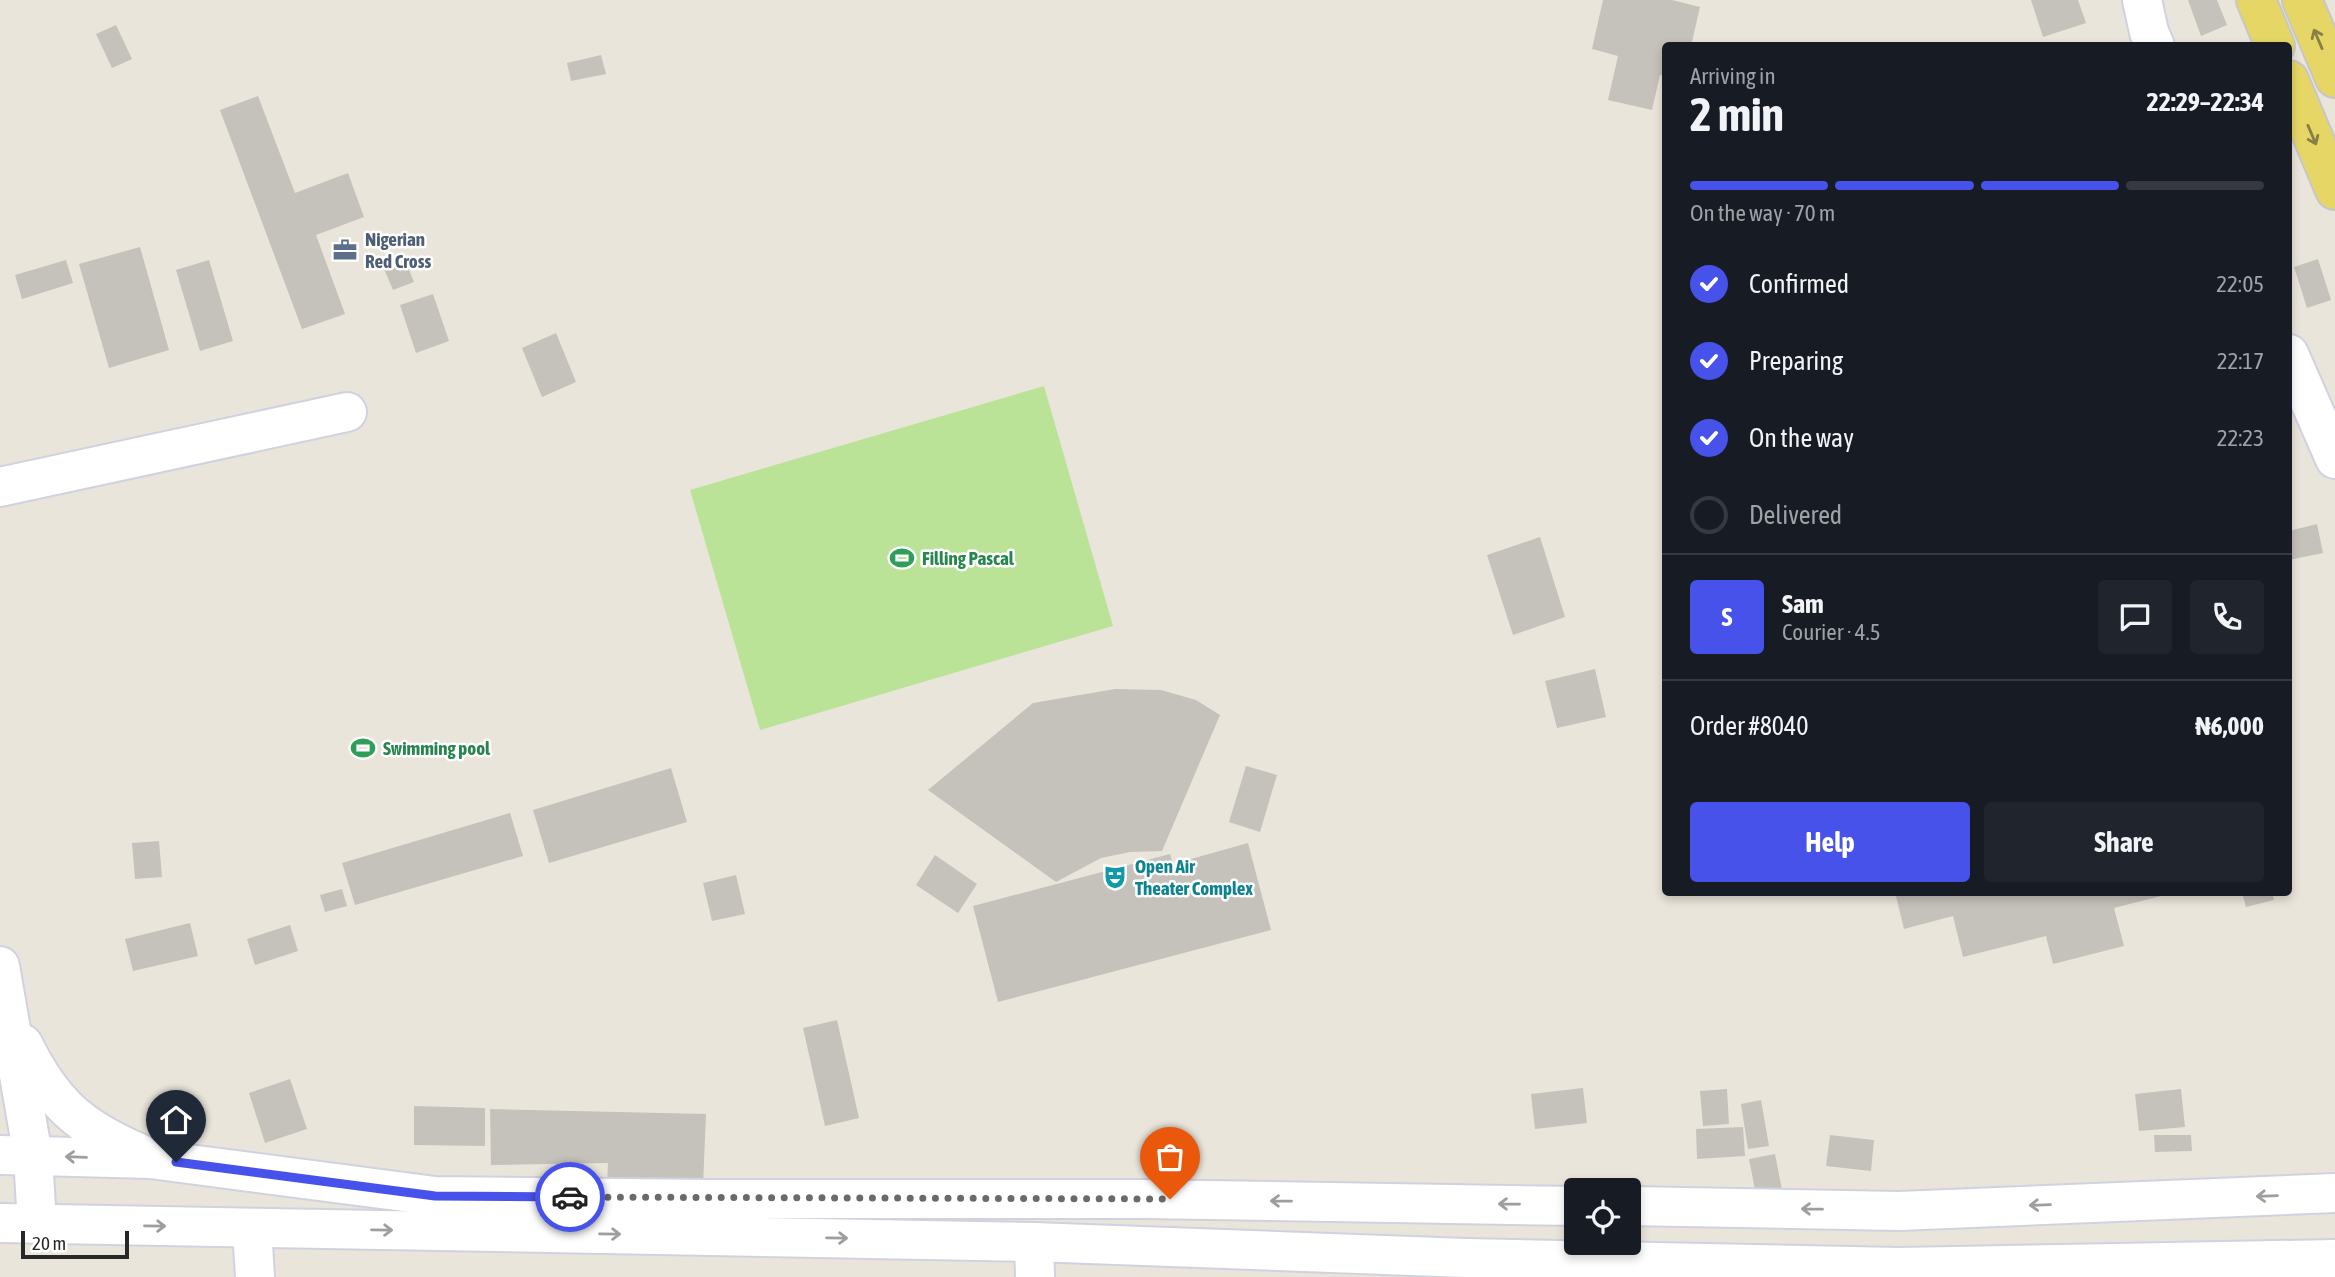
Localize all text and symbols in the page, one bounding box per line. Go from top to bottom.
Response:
one-way arrow [2311,29,2324,50]
text: Arriving in [1690,63,1776,89]
text: 22:29–22:34 [2147,87,2264,117]
text: 2 min [1690,88,1784,141]
one-way arrow [2306,123,2319,145]
text: On the way · 70 m [1690,200,1835,226]
place label: Nigerian Red Cross [365,228,431,272]
office icon: Nigerian Red Cross [331,236,359,264]
icon: check [1690,265,1728,303]
text: Confirmed [1749,269,1849,299]
text: 22:05 [2216,271,2264,297]
icon: check [1690,342,1728,380]
text: Preparing [1749,346,1843,376]
text: 22:17 [2217,348,2264,374]
icon: check [1690,419,1728,457]
text: On the way [1749,423,1854,453]
text: 22:23 [2217,425,2264,451]
text: Delivered [1749,500,1842,530]
sports icon: Filling Pascal [888,544,916,572]
place label: Filling Pascal [922,547,1015,569]
button: chat [2098,580,2172,654]
button: phone [2190,580,2264,654]
text: Sam [1782,589,1824,619]
text: S [1722,602,1732,632]
text: Courier · 4.5 [1782,619,1881,645]
text: Order #8040 [1690,711,1809,741]
text: ₦6,000 [2195,711,2264,741]
sports icon: Swimming pool [349,734,377,762]
place label: Swimming pool [383,737,491,759]
button: Help [1690,802,1970,882]
button: Share [1984,802,2264,882]
place label: Open Air Theater Complex [1135,855,1253,899]
theatre icon: Open Air Theater Complex [1101,863,1129,891]
pin [146,1090,206,1162]
icon: home [157,1101,195,1139]
pin [1140,1127,1200,1199]
icon: bag [1151,1138,1189,1176]
one-way arrow [65,1150,88,1163]
courier [535,1162,605,1232]
icon: car [551,1178,589,1216]
map controls [1564,1178,1641,1255]
button: locate [1564,1178,1641,1255]
one-way arrow [2256,1189,2279,1202]
one-way arrow [1270,1194,1293,1208]
one-way arrow [1497,1198,1520,1211]
one-way arrow [2028,1199,2051,1212]
one-way arrow [1801,1203,1824,1216]
one-way arrow [143,1219,166,1233]
one-way arrow [370,1223,393,1237]
one-way arrow [598,1227,621,1241]
scale bar [21,1228,130,1260]
one-way arrow [825,1231,848,1245]
text: 20 m [32,1232,66,1254]

